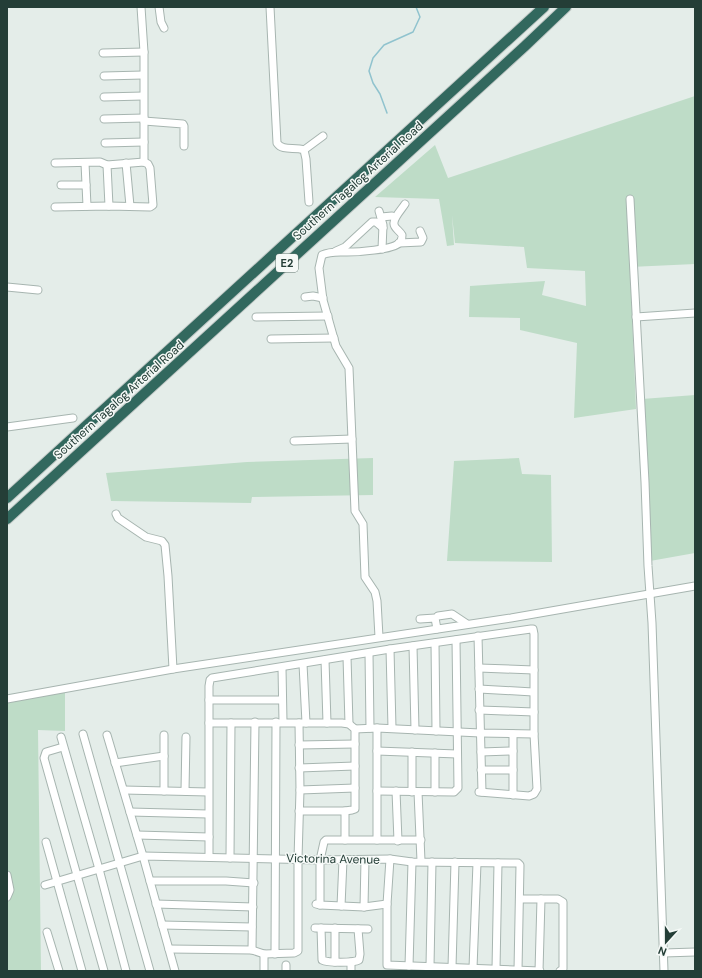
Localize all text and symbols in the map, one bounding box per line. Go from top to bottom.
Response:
street label: Southern Tagalog Arterial Road [289,118,427,244]
road number: E2 [276,254,298,272]
street label: Southern Tagalog Arterial Road [50,337,188,463]
street label: Victorina Avenue [286,850,380,868]
north arrow [646,922,686,962]
text: N [656,943,669,959]

